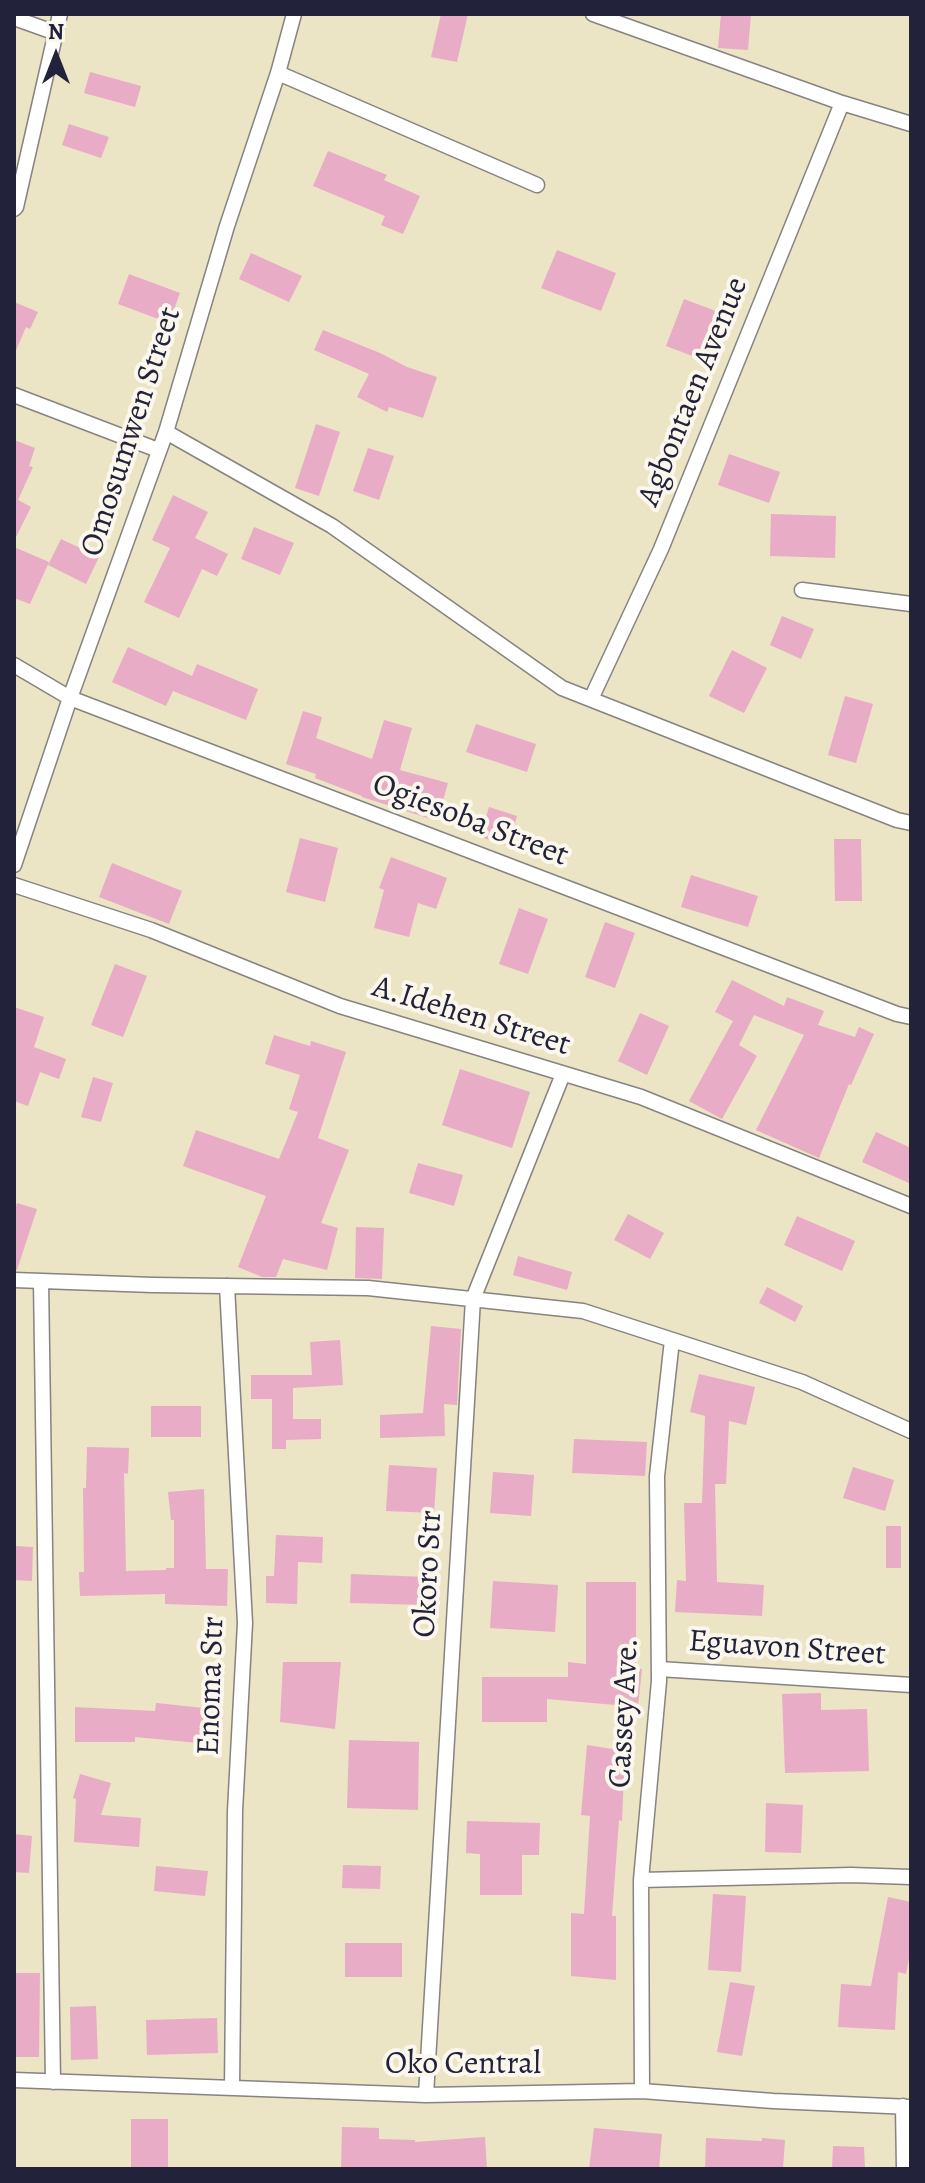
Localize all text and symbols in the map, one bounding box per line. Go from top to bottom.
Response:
north arrow [16,16,96,96]
text: N [48,17,64,47]
street label: Agbontaen Avenue [631,272,757,512]
street label: Omosumwen Street [74,303,190,561]
street label: Ogiesoba Street [367,766,573,876]
street label: A.Idehen Street [367,969,575,1065]
street label: Okoro Str [406,1509,452,1639]
street label: Enoma Str [190,1616,234,1756]
street label: Eguavon Street [687,1623,887,1675]
street label: Cassey Ave. [602,1637,648,1789]
street label: Oko Central [385,2046,541,2084]

